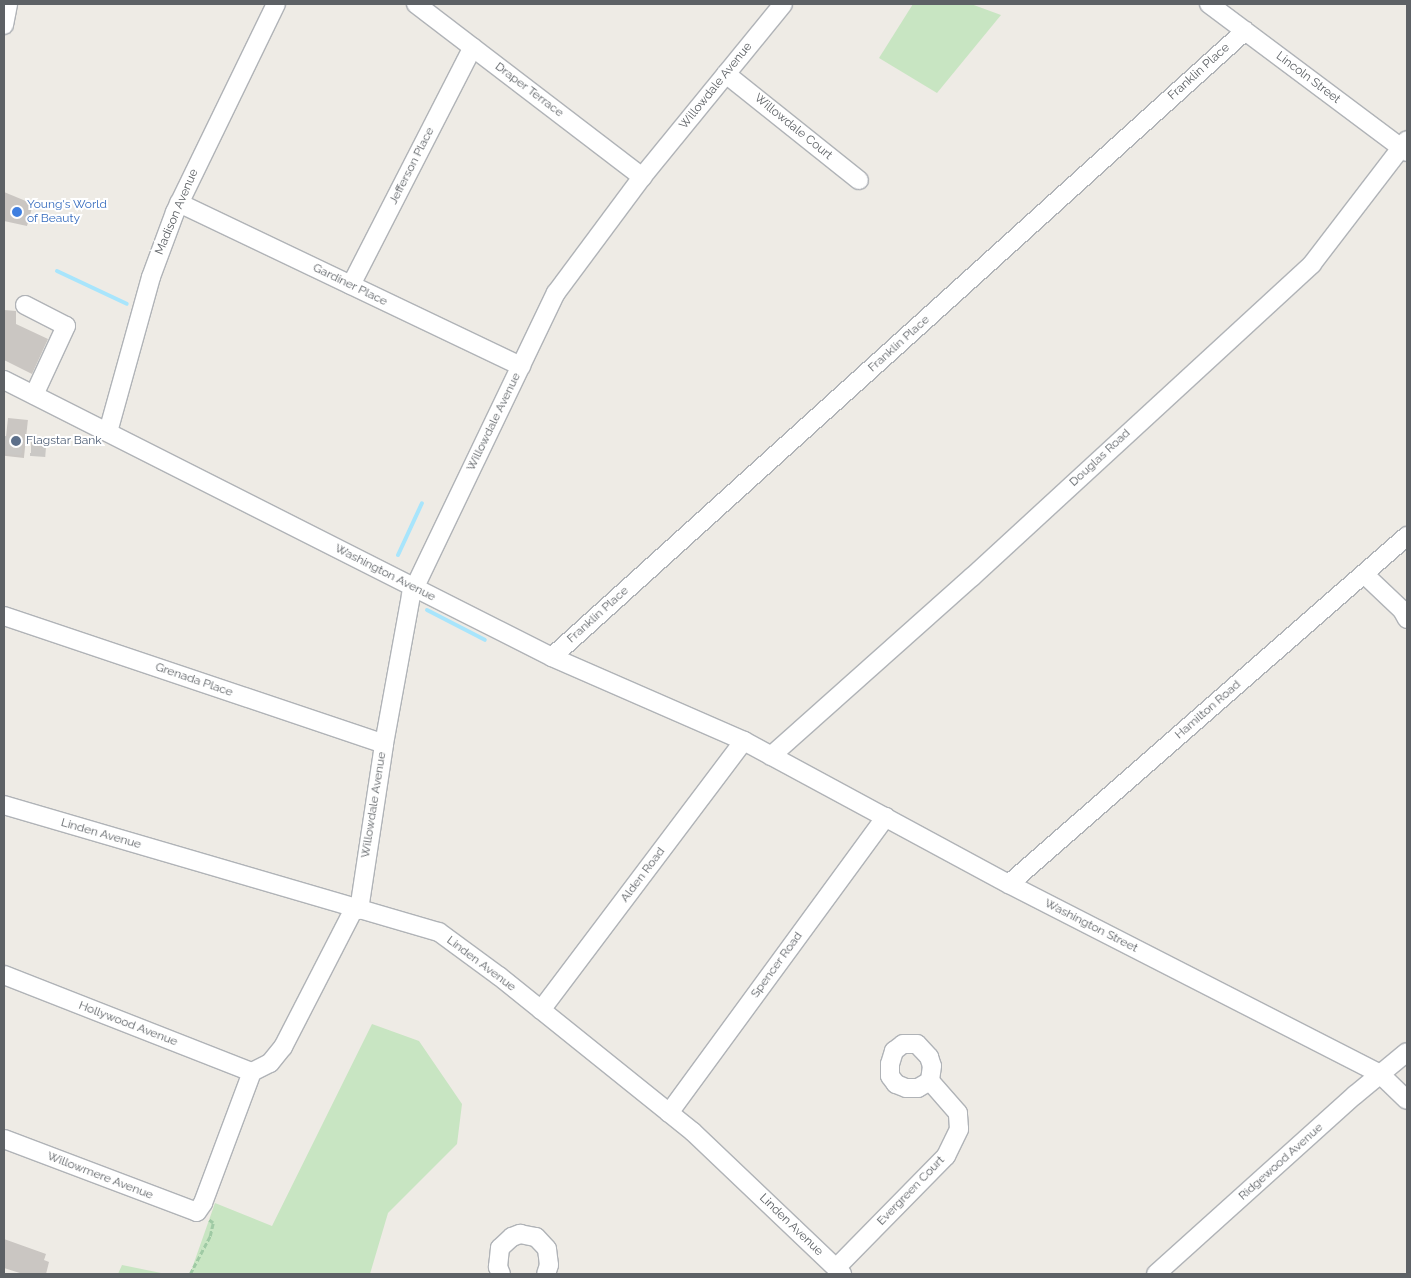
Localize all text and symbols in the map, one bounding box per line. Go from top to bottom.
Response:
street label: Willowdale Avenue [677,40,755,132]
street label: Franklin Place [1165,41,1233,103]
street label: Lincoln Street [1273,49,1343,107]
street label: Draper Terrace [492,59,566,121]
street label: Willowdale Court [751,91,835,163]
street label: Jefferson Place [386,125,438,207]
street label: Madison Avenue [152,167,202,257]
place label: Young's World of Beauty [27,198,107,226]
marker: Young's World of Beauty [11,206,23,218]
street label: Gardiner Place [310,261,390,309]
street label: Franklin Place [865,313,933,375]
street label: Willowdale Avenue [464,370,524,474]
street label: Douglas Road [1067,426,1133,490]
place label: Flagstar Bank [26,434,102,448]
marker: Flagstar Bank [10,435,22,447]
street label: Washington Avenue [332,541,438,605]
street label: Franklin Place [564,584,632,646]
street label: Grenada Place [153,660,235,700]
street label: Hamilton Road [1172,678,1244,742]
street label: Willowdale Avenue [358,751,390,859]
street label: Linden Avenue [59,816,143,852]
street label: Alden Road [618,845,668,905]
street label: Washington Street [1042,896,1140,956]
street label: Spencer Road [748,929,806,1001]
street label: Linden Avenue [443,933,519,995]
street label: Hollywood Avenue [76,998,180,1050]
street label: Ridgewood Avenue [1236,1120,1326,1204]
street label: Willowmere Avenue [45,1149,155,1203]
street label: Evergreen Court [874,1153,948,1229]
street label: Linden Avenue [756,1191,826,1259]

